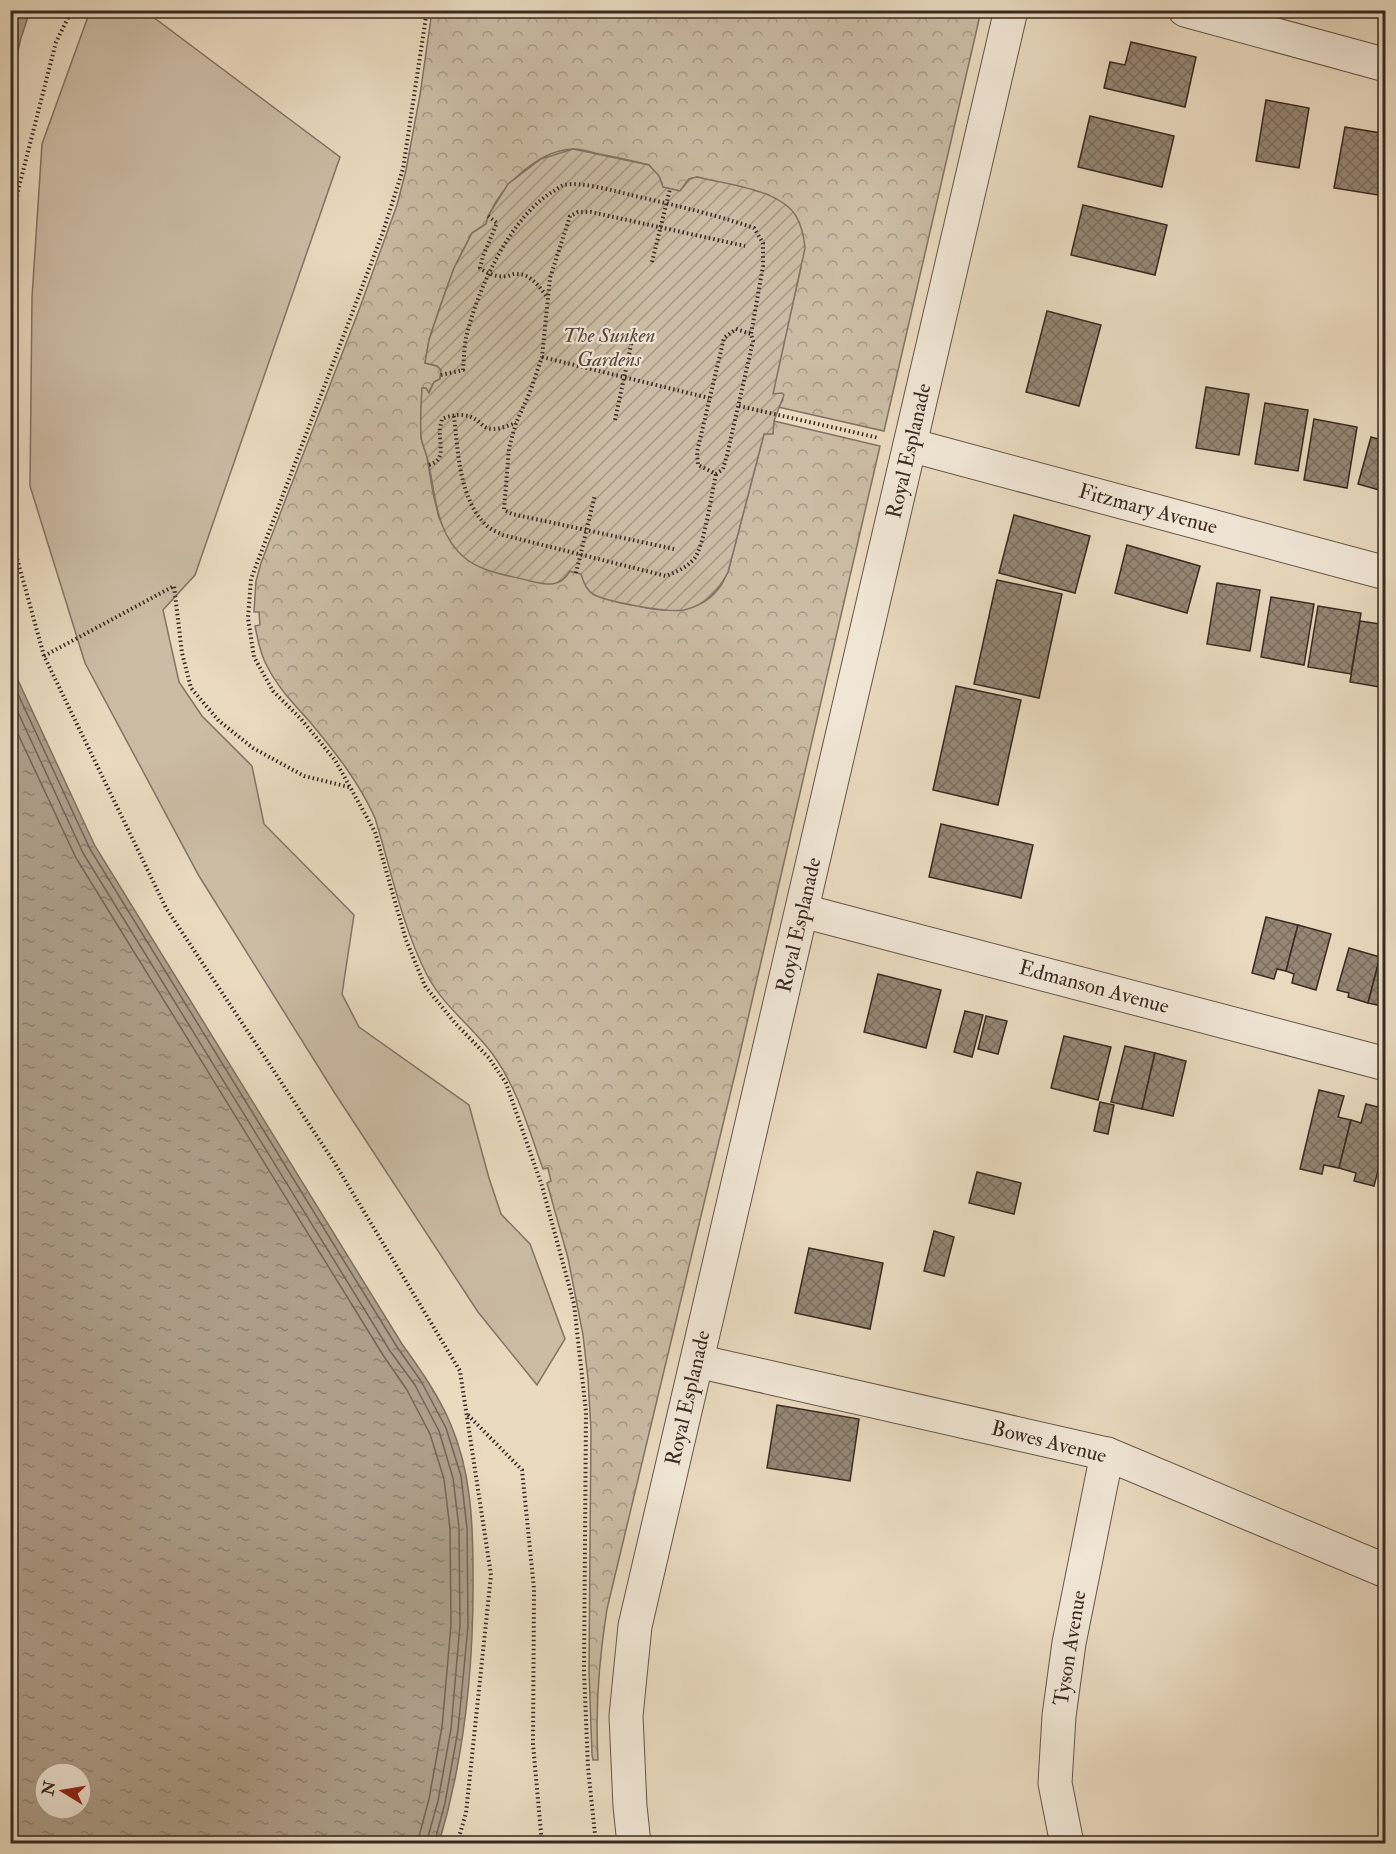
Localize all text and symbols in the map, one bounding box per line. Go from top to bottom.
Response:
park label: The Sunken Gardens [563,322,655,373]
street label: Royal Esplanade [880,381,938,521]
street label: Fitzmary Avenue [1076,478,1221,541]
street label: Royal Esplanade [770,855,828,995]
street label: Edmanson Avenue [1016,954,1172,1020]
street label: Royal Esplanade [659,1328,717,1468]
street label: Bowes Avenue [989,1415,1110,1469]
street label: Tyson Avenue [1048,1588,1092,1707]
north arrow [33,1761,93,1821]
text: N [38,1779,61,1798]

